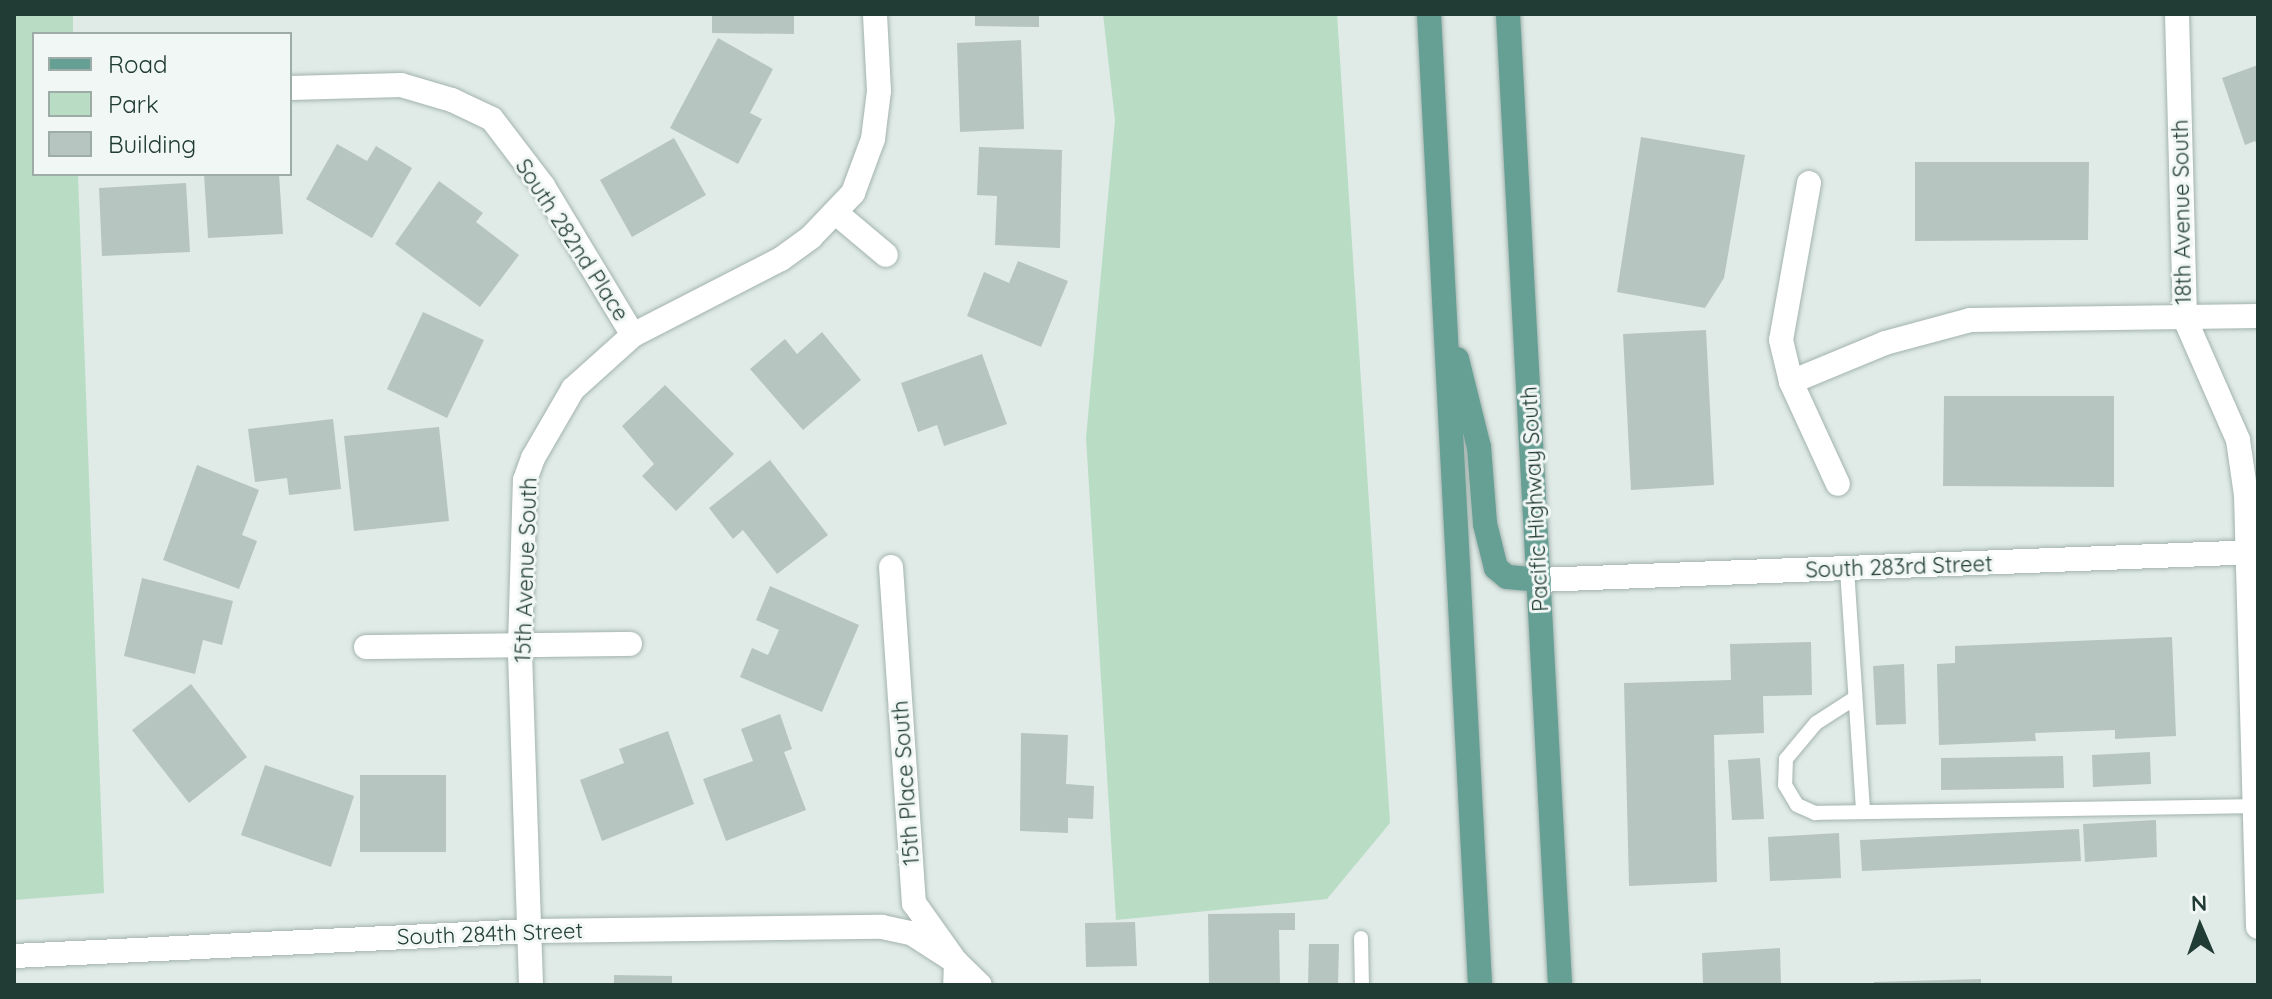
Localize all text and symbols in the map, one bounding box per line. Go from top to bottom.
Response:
legend [32,32,292,176]
text: Road [108,49,168,79]
text: Park [108,89,159,119]
street label: 18th Avenue South [2167,119,2197,305]
text: Building [108,129,196,159]
street label: South 282nd Place [510,154,634,326]
street label: Pacific Highway South [1516,386,1554,612]
street label: 15th Avenue South [510,477,542,663]
street label: South 283rd Street [1805,551,1993,583]
street label: 15th Place South [887,700,925,866]
north arrow [2160,887,2240,967]
text: N [2191,889,2208,917]
street label: South 284th Street [397,918,583,950]

